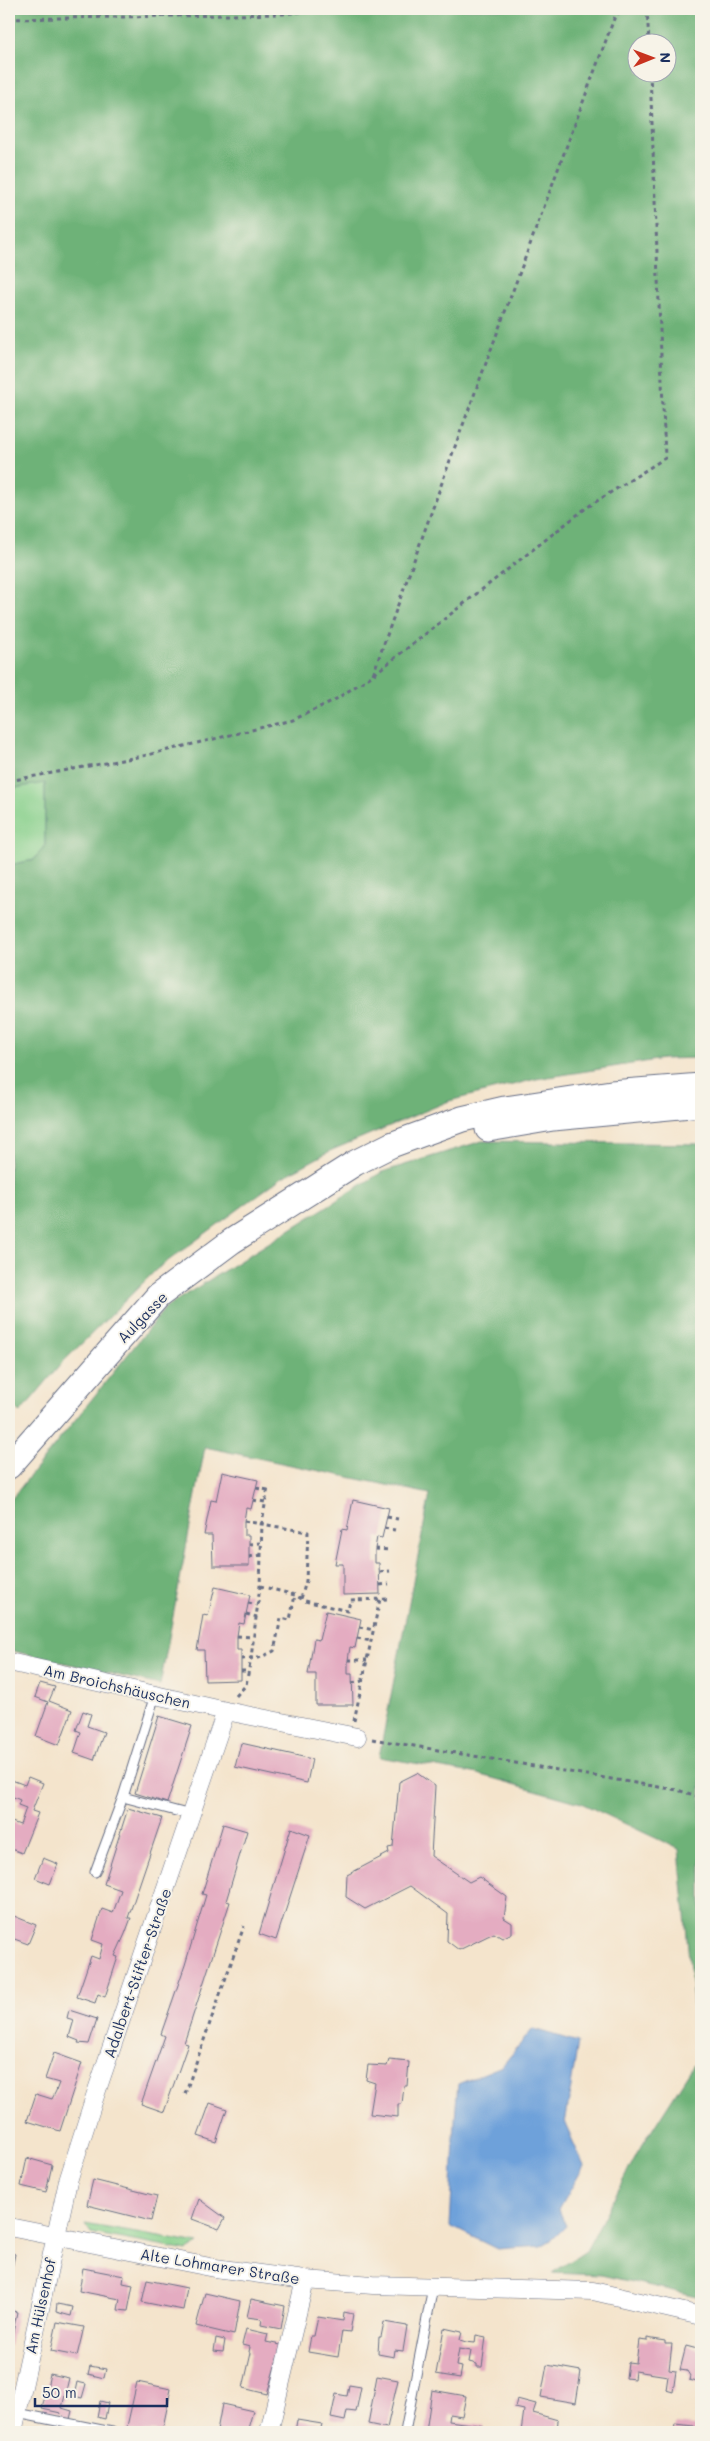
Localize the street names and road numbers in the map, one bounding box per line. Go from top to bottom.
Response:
street label: Aulgasse [112,1287,172,1347]
street label: Am Broichshäuschen [42,1659,192,1713]
street label: Adalbert-Stifter-Straße [99,1885,175,2061]
street label: Alte Lohmarer Straße [139,2244,301,2288]
street label: Am Hülsenhof [20,2255,60,2356]

